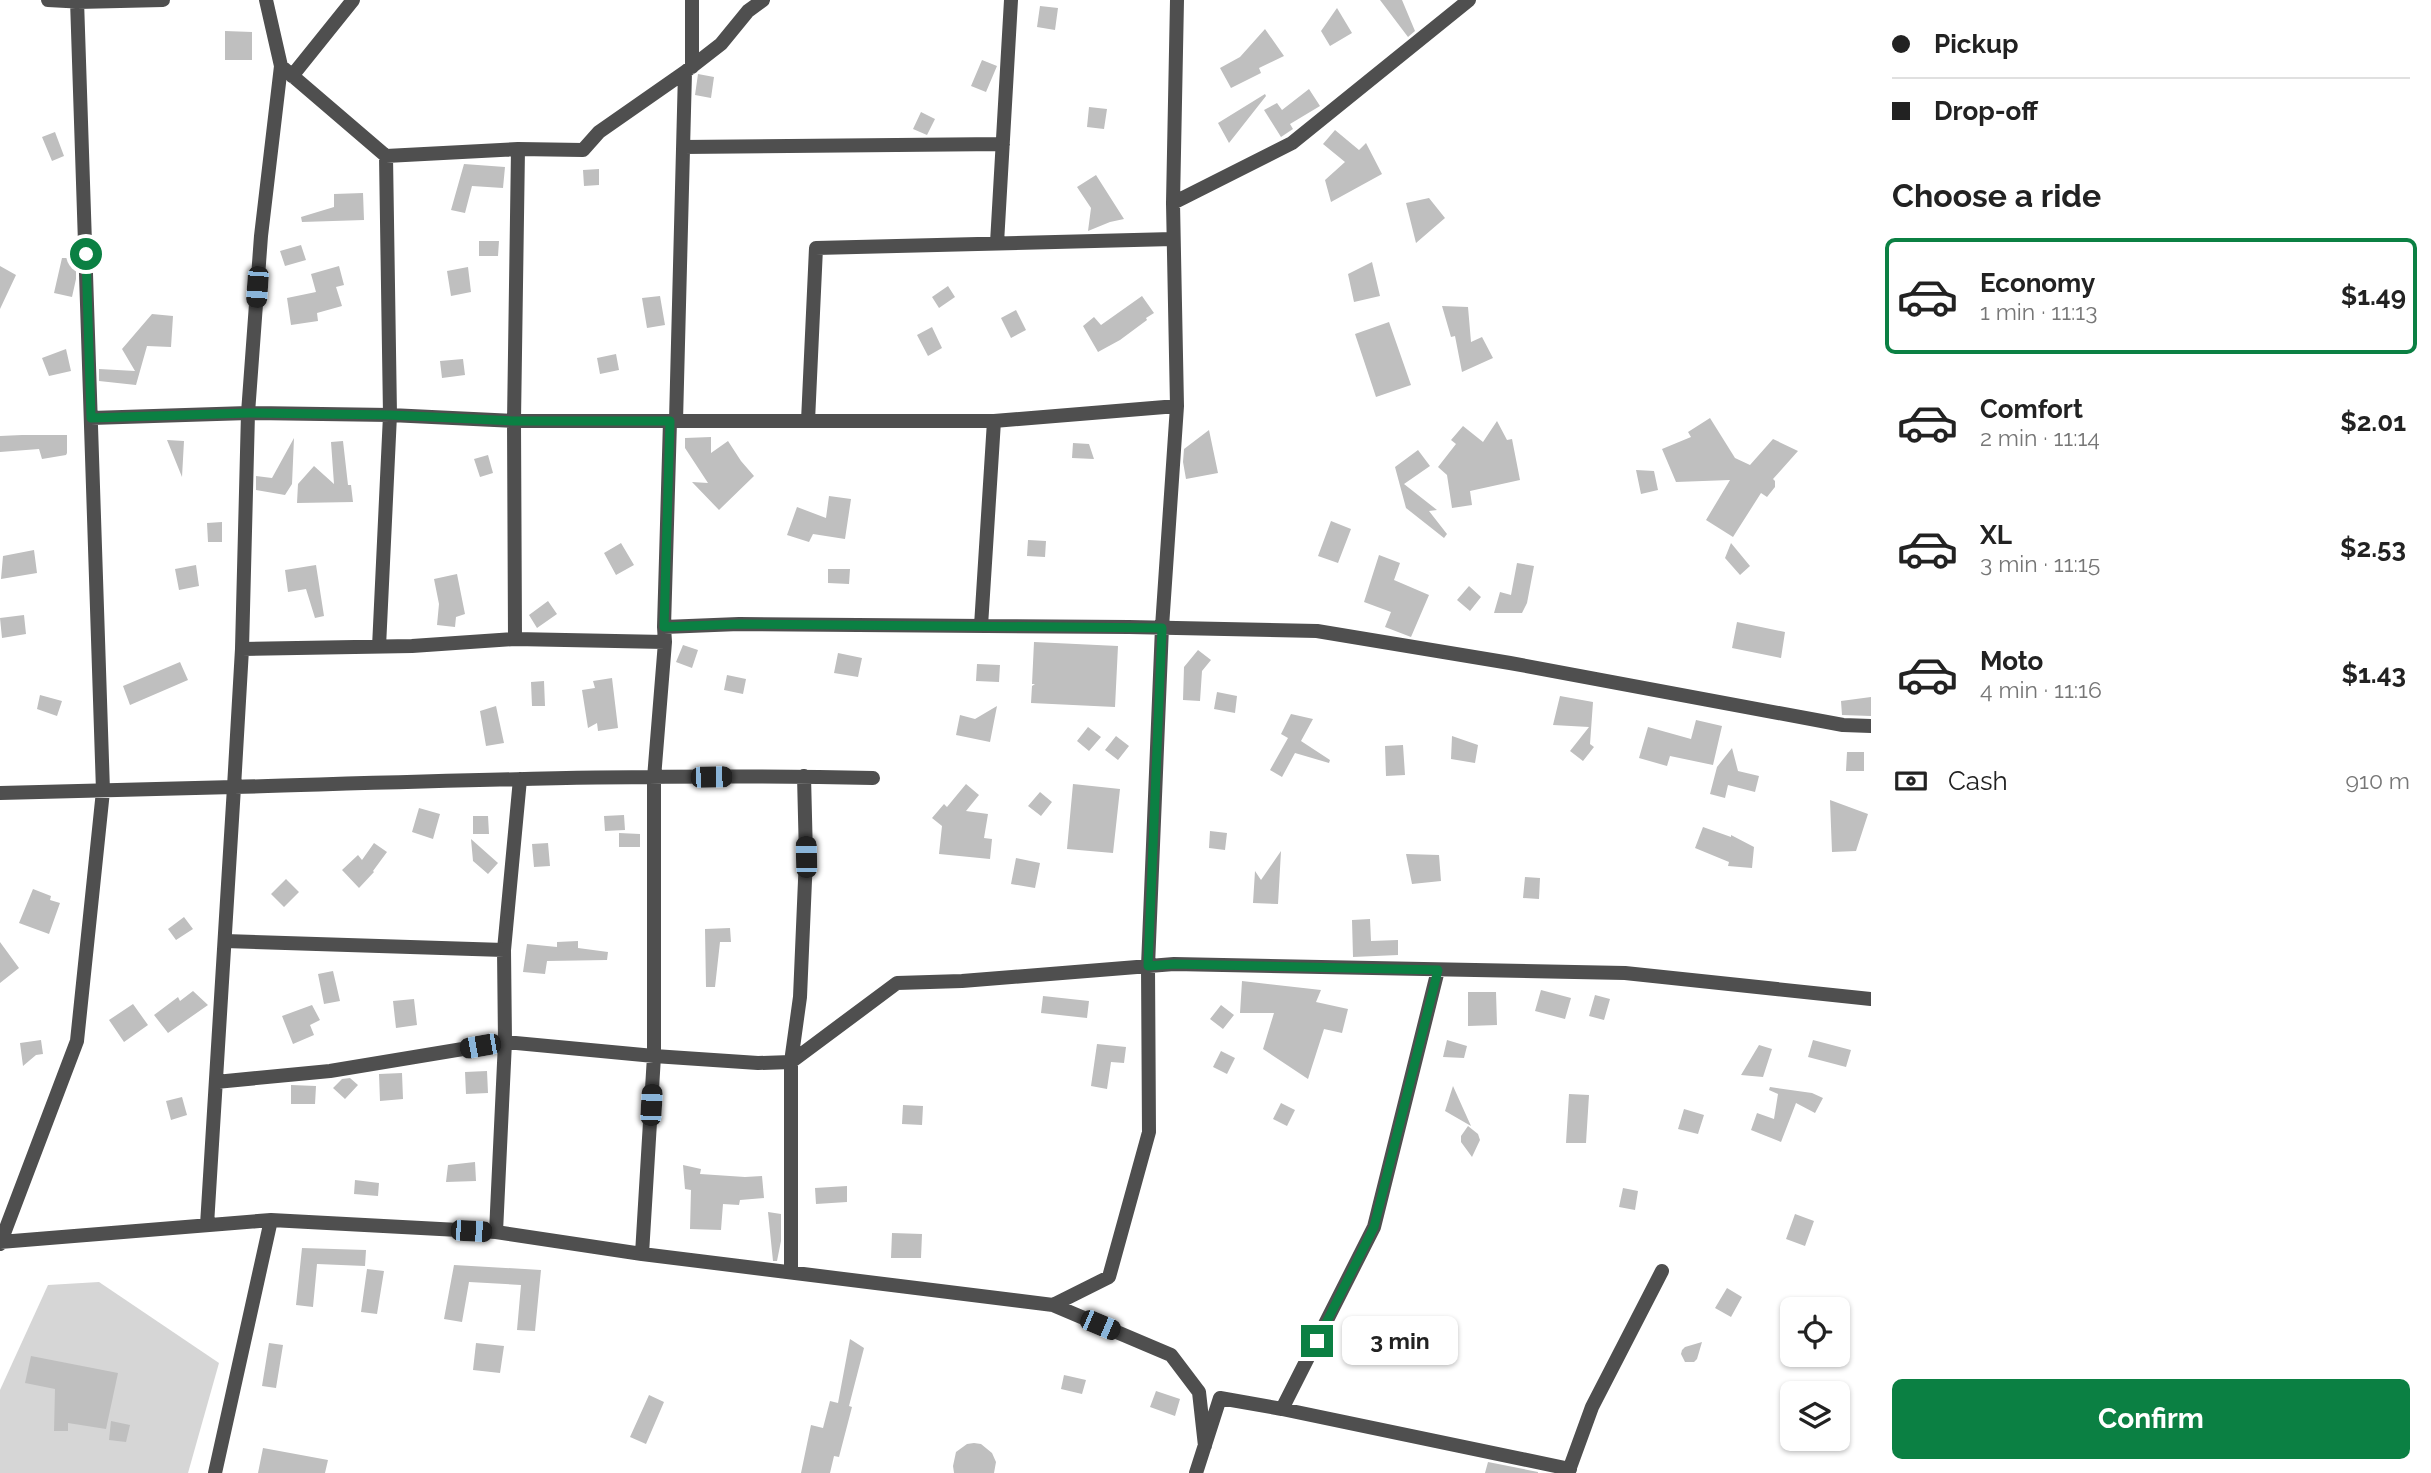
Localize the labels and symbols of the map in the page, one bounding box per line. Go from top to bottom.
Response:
route start [70,238,102,270]
car [246,265,269,309]
car [690,766,733,788]
car [796,836,817,878]
car [458,1032,503,1060]
car [640,1083,663,1127]
car [450,1219,493,1243]
car [1077,1307,1124,1343]
callout: 3 min [1342,1316,1457,1366]
route end [1301,1325,1333,1357]

